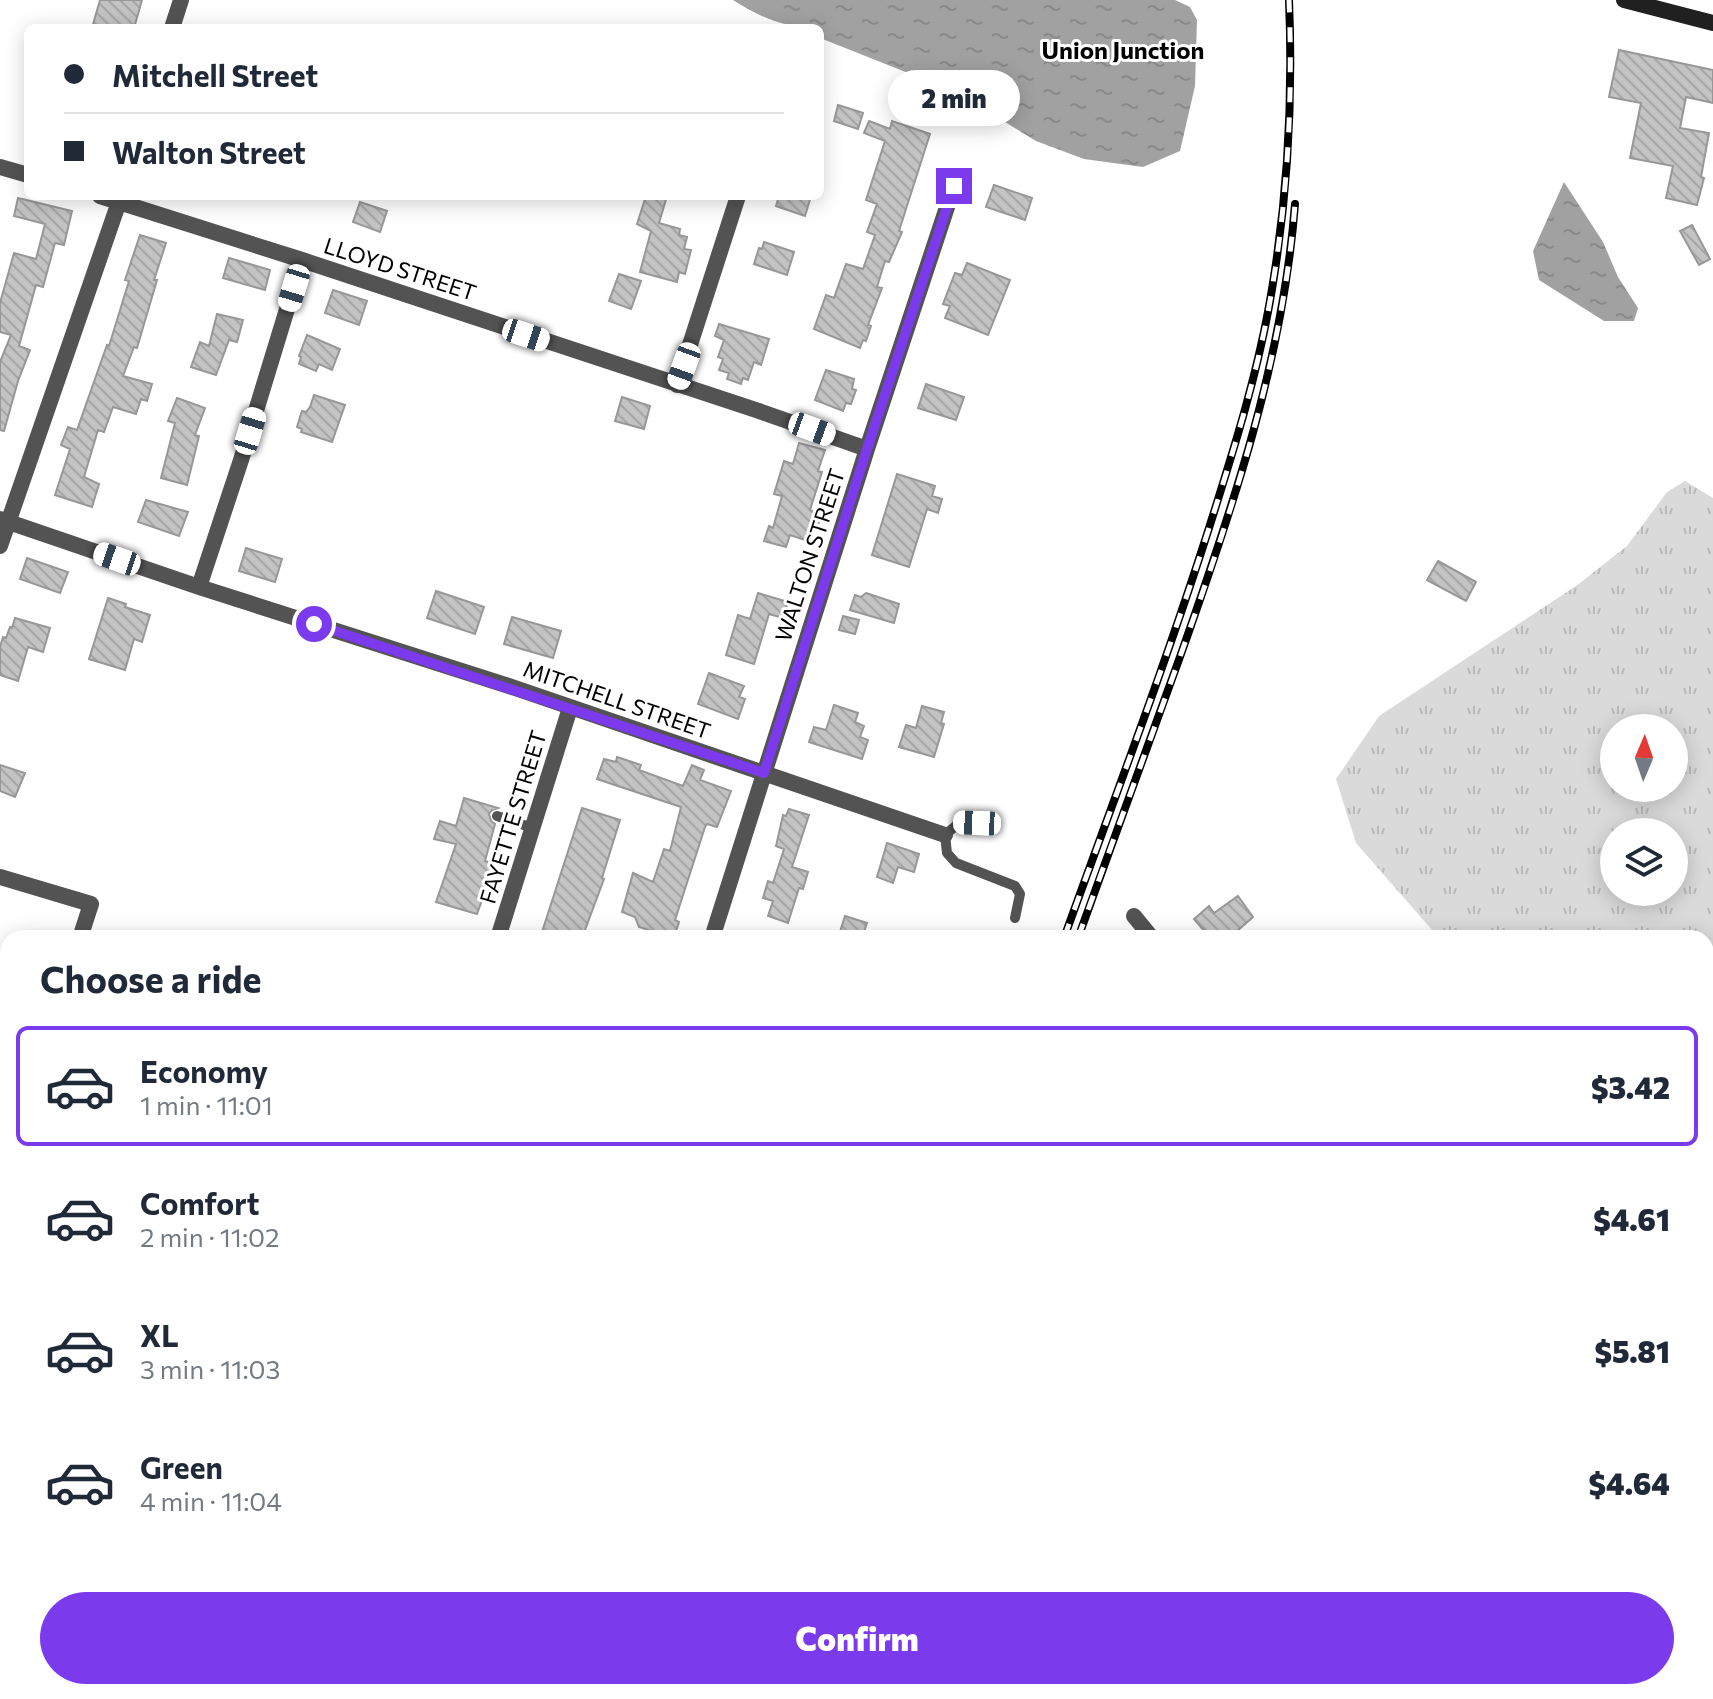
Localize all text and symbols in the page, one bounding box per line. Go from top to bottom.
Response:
district label: Union Junction [1042,35,1204,64]
text: Mitchell Street [112,56,318,93]
callout: 2 min [888,70,1020,126]
text: 2 min [921,82,987,113]
text: Walton Street [112,133,306,170]
route end [936,168,972,204]
street label: LLOYD STREET [321,231,480,306]
car [276,262,312,314]
car [499,316,553,354]
car [665,339,703,393]
car [232,405,268,457]
car [785,410,839,448]
street label: WALTON STREET [769,465,850,645]
car [90,540,144,578]
route start [296,606,332,642]
street label: MITCHELL STREET [520,655,714,744]
north arrow [1600,714,1688,802]
map controls [1600,714,1688,906]
street label: FAYETTE STREET [473,727,552,907]
car [953,810,1001,836]
button: layers [1600,818,1688,906]
text: Choose a ride [40,956,261,1000]
icon: car [44,1050,116,1122]
text: Economy [140,1052,268,1089]
text: $3.42 [1591,1068,1670,1105]
text: 1 min · 11:01 [140,1089,273,1120]
icon: car [44,1182,116,1254]
text: Comfort [140,1184,259,1221]
text: $4.61 [1593,1200,1670,1237]
text: 2 min · 11:02 [140,1221,279,1252]
icon: car [44,1314,116,1386]
text: XL [140,1316,179,1353]
text: $5.81 [1594,1332,1670,1369]
text: 3 min · 11:03 [140,1353,280,1384]
icon: car [44,1446,116,1518]
text: Green [140,1448,223,1485]
text: $4.64 [1589,1464,1670,1501]
text: 4 min · 11:04 [140,1485,282,1516]
button: Confirm [40,1592,1674,1684]

